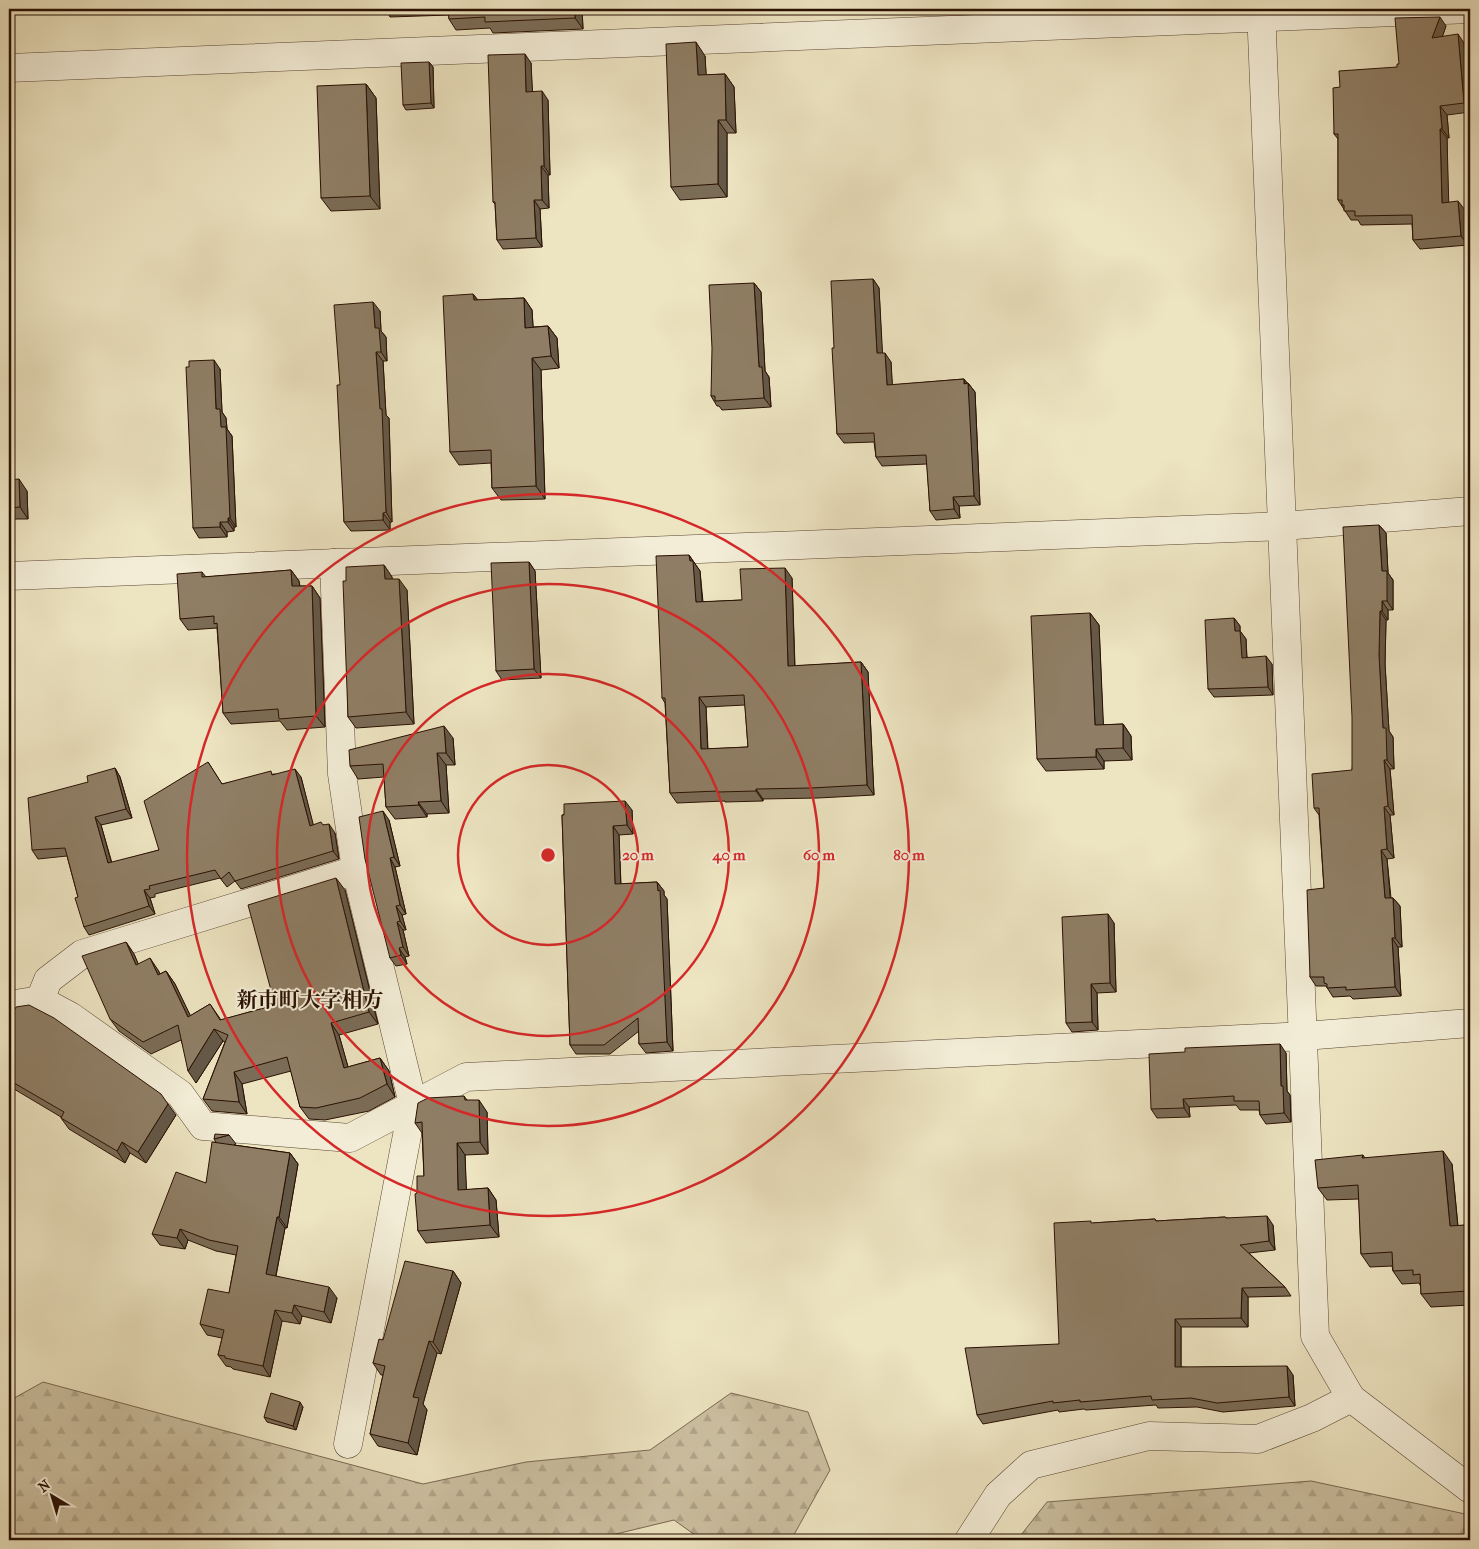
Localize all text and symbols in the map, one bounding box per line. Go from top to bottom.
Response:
centre of rings [539,846,557,864]
text: 20 m [622,846,654,864]
text: 40 m [712,846,746,864]
text: 60 m [803,846,836,864]
text: 80 m [893,846,925,864]
district label: 新市町大字相方 [237,988,384,1012]
north arrow [28,1472,78,1522]
text: N [35,1476,54,1496]

